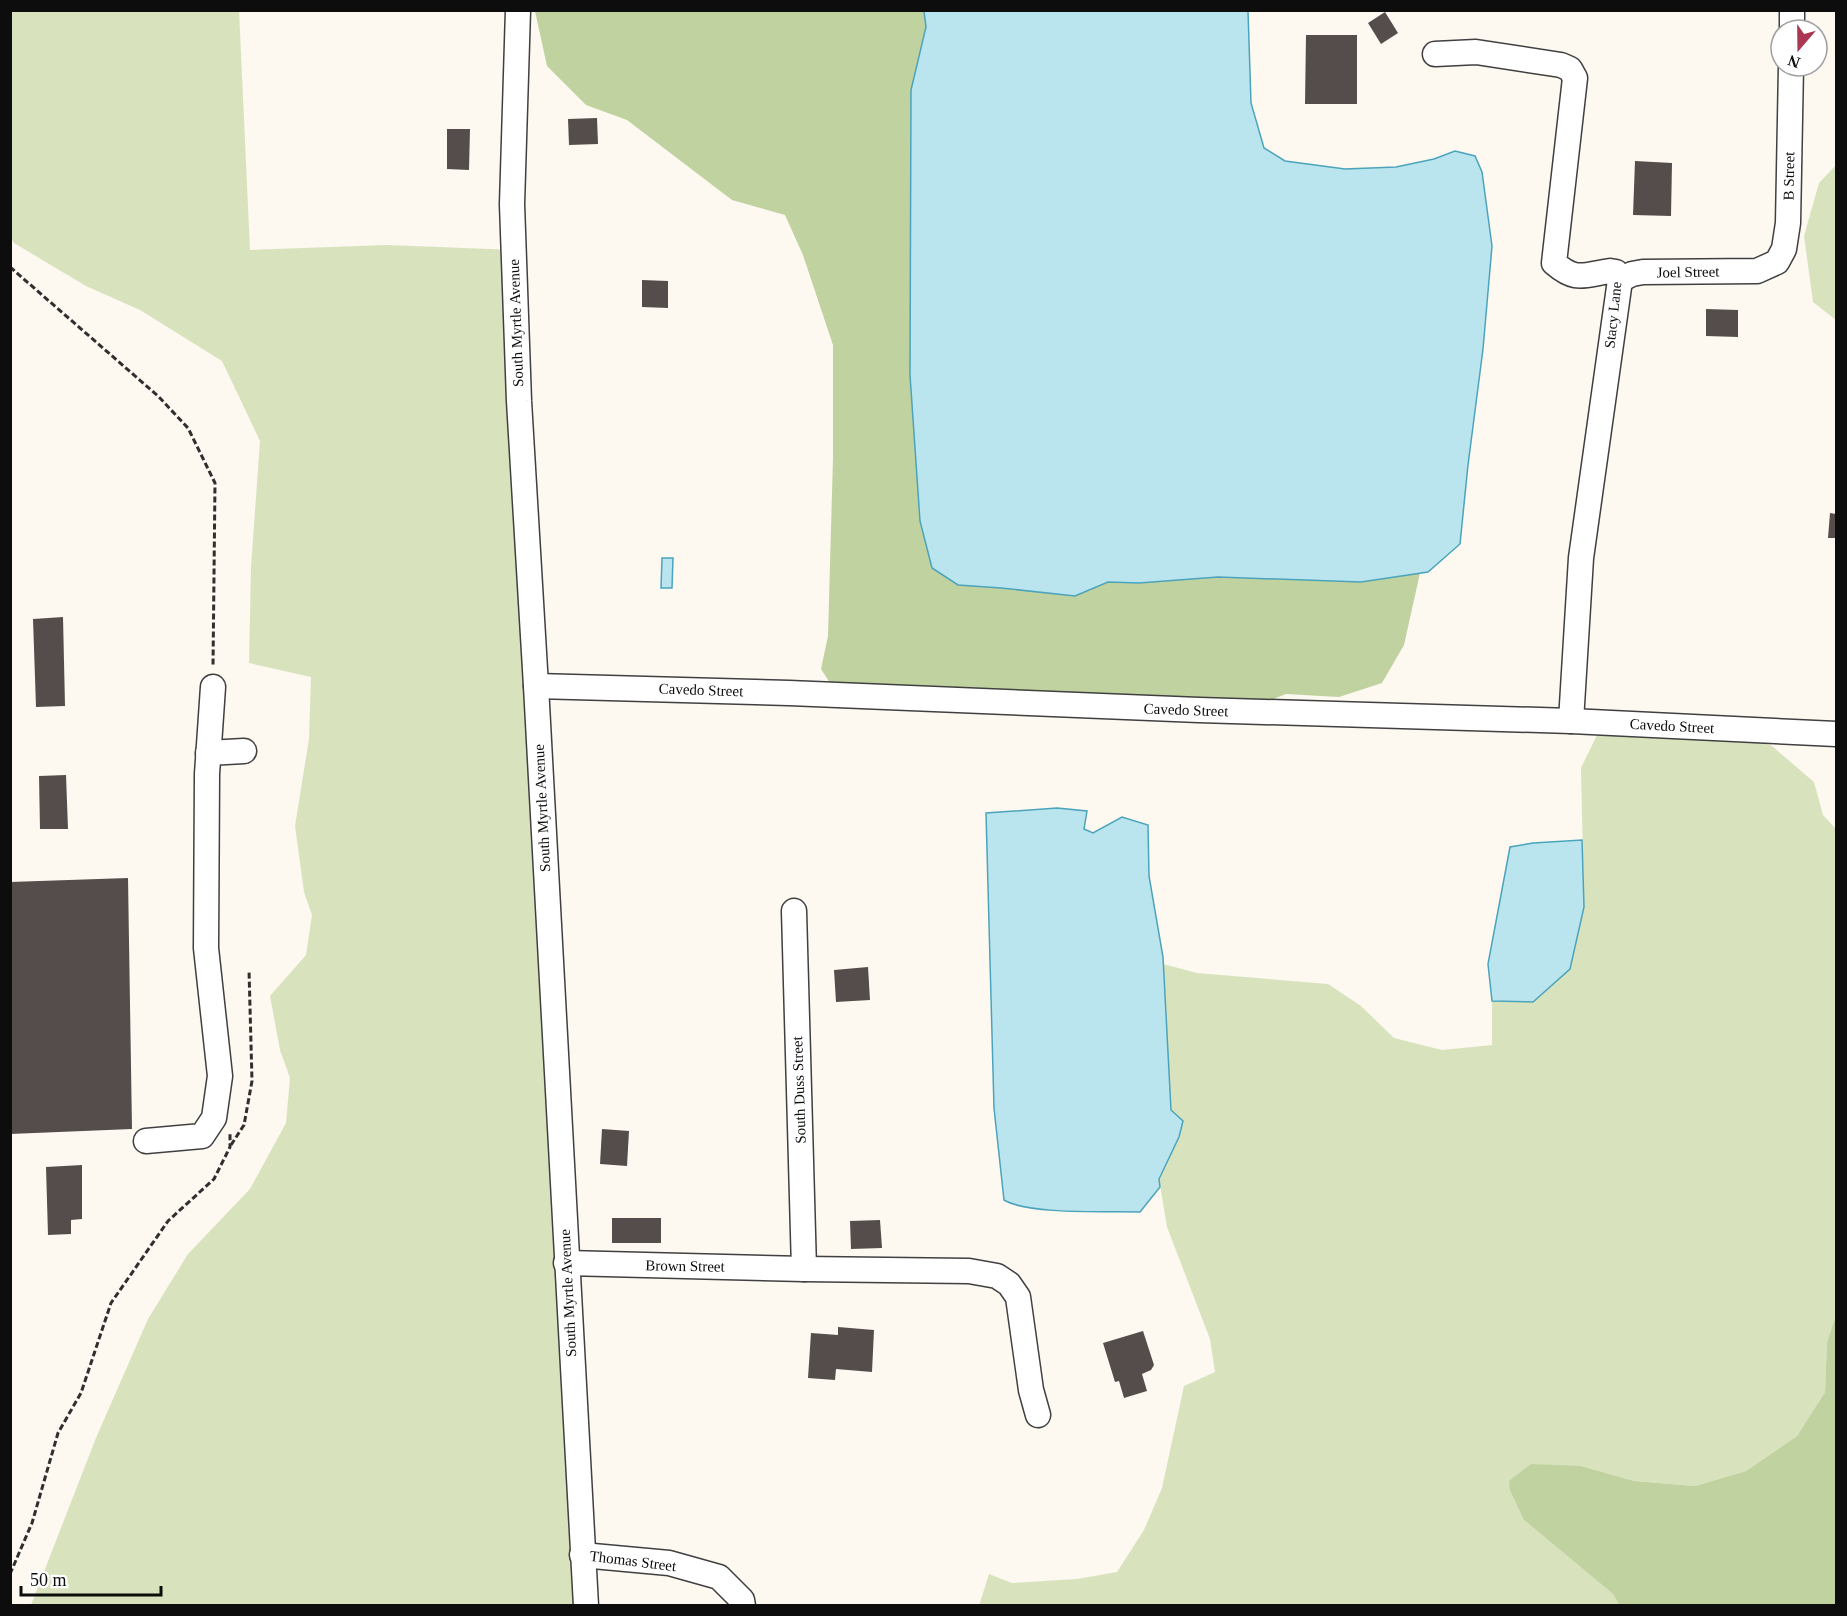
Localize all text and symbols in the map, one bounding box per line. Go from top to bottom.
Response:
north arrow [1769,18,1829,78]
text: N [1785,52,1802,72]
street label: B Street [1781,151,1797,201]
street label: South Myrtle Avenue [506,258,526,387]
street label: Joel Street [1656,263,1720,281]
street label: Stacy Lane [1602,280,1624,349]
street label: Cavedo Street [658,681,744,699]
street label: Cavedo Street [1143,701,1229,719]
street label: Cavedo Street [1629,716,1715,736]
street label: South Myrtle Avenue [531,743,553,872]
street label: South Duss Street [789,1035,809,1144]
street label: South Myrtle Avenue [557,1228,579,1357]
street label: Brown Street [645,1257,726,1275]
street label: Thomas Street [589,1548,678,1574]
scale bar [21,1559,160,1597]
text: 50 m [30,1570,67,1590]

